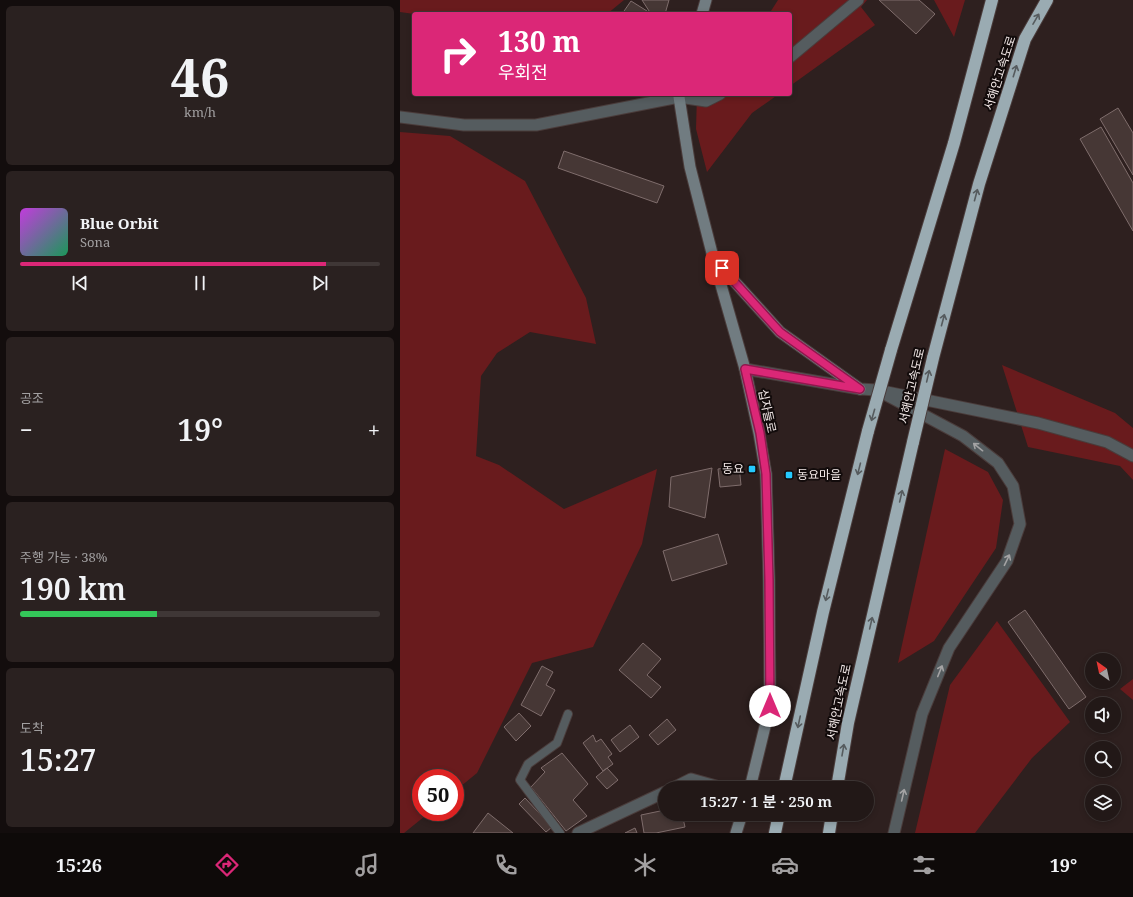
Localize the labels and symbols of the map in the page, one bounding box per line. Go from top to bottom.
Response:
one-way arrow [1032,14,1040,26]
street label: 서해안고속도로 [979,33,1020,112]
one-way arrow [1012,64,1019,77]
one-way arrow [973,188,981,201]
pin [705,251,739,285]
one-way arrow [940,314,947,327]
street label: 서해안고속도로 [895,346,928,425]
one-way arrow [925,370,933,383]
street label: 십자들로 [755,388,780,434]
one-way arrow [869,408,876,421]
one-way arrow [972,443,983,452]
place label: 동요 [722,460,744,477]
one-way arrow [854,462,862,475]
marker: 동요 [747,464,757,474]
place label: 동요마을 [797,466,841,483]
marker: 동요마을 [784,470,794,480]
one-way arrow [897,490,905,503]
one-way arrow [1004,554,1011,566]
one-way arrow [823,588,830,601]
one-way arrow [868,616,876,629]
north arrow [1085,653,1121,689]
street label: 서해안고속도로 [822,662,855,741]
one-way arrow [937,665,944,677]
position arrow [749,685,791,727]
one-way arrow [794,715,802,728]
one-way arrow [840,743,848,756]
speed limit sign: 50 [412,769,464,821]
one-way arrow [900,789,908,802]

